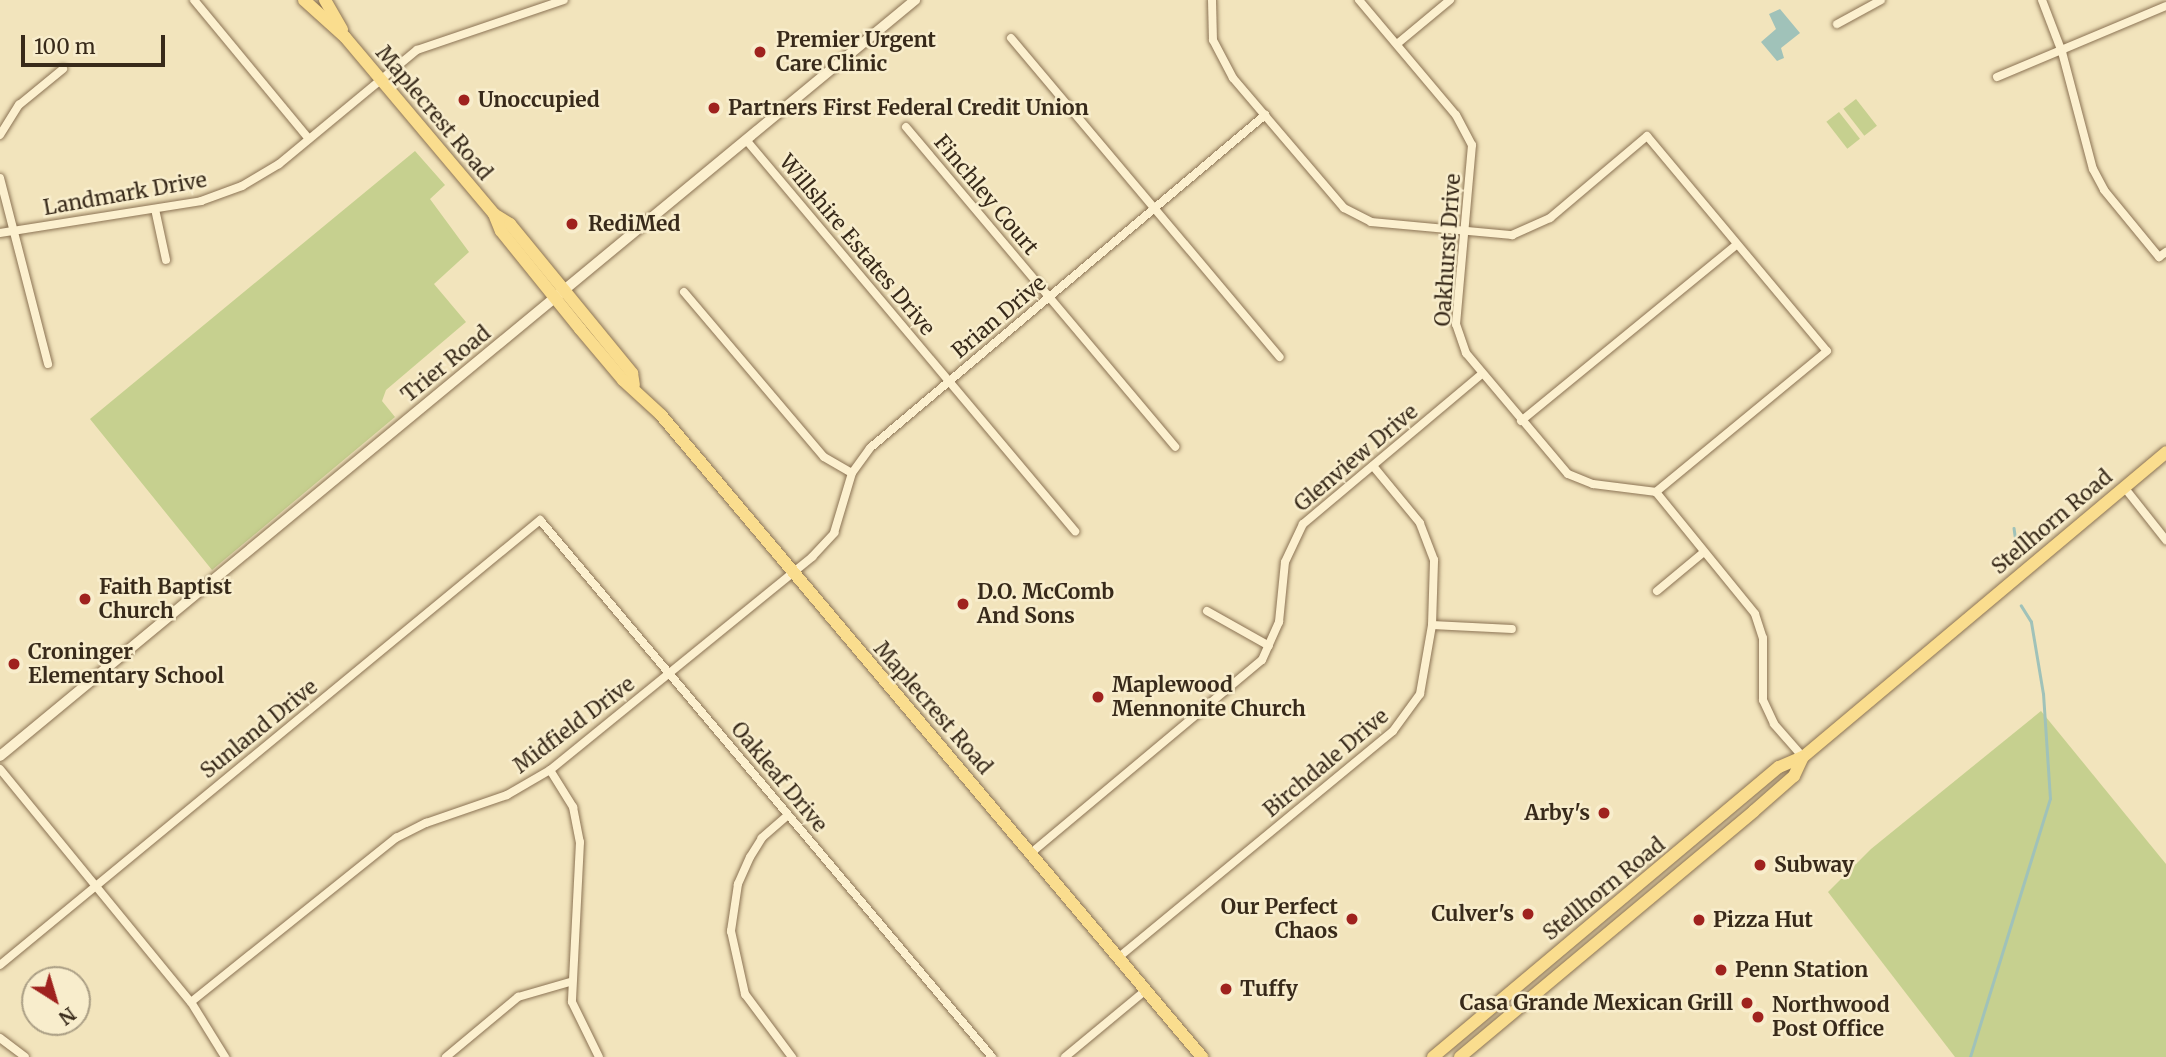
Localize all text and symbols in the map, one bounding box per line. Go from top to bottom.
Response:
scale bar [24,21,168,65]
place label: Premier Urgent Care Clinic [776,27,936,77]
text: 100 m [34,33,96,60]
street label: Maplecrest Road [371,41,497,185]
marker: Premier Urgent Care Clinic [750,42,770,62]
place label: Unoccupied [478,87,600,113]
marker: Unoccupied [456,92,472,108]
place label: Partners First Federal Credit Union [728,95,1089,121]
marker: Partners First Federal Credit Union [706,100,722,116]
street label: Finchley Court [929,130,1043,260]
street label: Willshire Estates Drive [774,149,940,341]
street label: Landmark Drive [41,167,209,221]
street label: Oakhurst Drive [1430,173,1466,327]
place label: RediMed [588,211,680,237]
marker: RediMed [562,214,582,234]
street label: Brian Drive [947,270,1051,364]
street label: Trier Road [396,321,496,407]
street label: Glenview Drive [1289,399,1423,517]
street label: Stellhorn Road [1987,464,2117,580]
place label: Faith Baptist Church [99,574,232,624]
place label: D.O. McComb And Sons [977,579,1114,629]
marker: Faith Baptist Church [77,591,93,607]
marker: D.O. McComb And Sons [955,596,971,612]
street label: Maplecrest Road [869,637,997,779]
place label: Croninger Elementary School [28,639,224,689]
marker: Croninger Elementary School [6,656,22,672]
street label: Midfield Drive [509,671,639,779]
place label: Maplewood Mennonite Church [1112,672,1306,722]
street label: Sunland Drive [195,674,323,784]
marker: Maplewood Mennonite Church [1090,689,1106,705]
street label: Birchdale Drive [1259,704,1393,822]
street label: Oakleaf Drive [726,717,832,837]
place label: Arby's [1524,800,1590,826]
marker: Arby's [1596,805,1612,821]
street label: Stellhorn Road [1538,832,1670,946]
place label: Subway [1774,852,1854,878]
marker: Subway [1752,857,1768,873]
place label: Our Perfect Chaos [1221,894,1338,944]
place label: Culver's [1431,901,1514,927]
marker: Culver's [1520,906,1536,922]
place label: Pizza Hut [1713,907,1813,933]
marker: Our Perfect Chaos [1344,911,1360,927]
marker: Pizza Hut [1691,912,1707,928]
place label: Penn Station [1735,957,1868,983]
marker: Penn Station [1713,962,1729,978]
north arrow [21,966,91,1036]
place label: Tuffy [1240,976,1298,1002]
marker: Tuffy [1218,981,1234,997]
place label: Casa Grande Mexican Grill [1460,990,1733,1016]
place label: Northwood Post Office [1772,992,1890,1042]
marker: Casa Grande Mexican Grill [1739,995,1755,1011]
text: N [54,1002,81,1030]
marker: Northwood Post Office [1750,1009,1766,1025]

